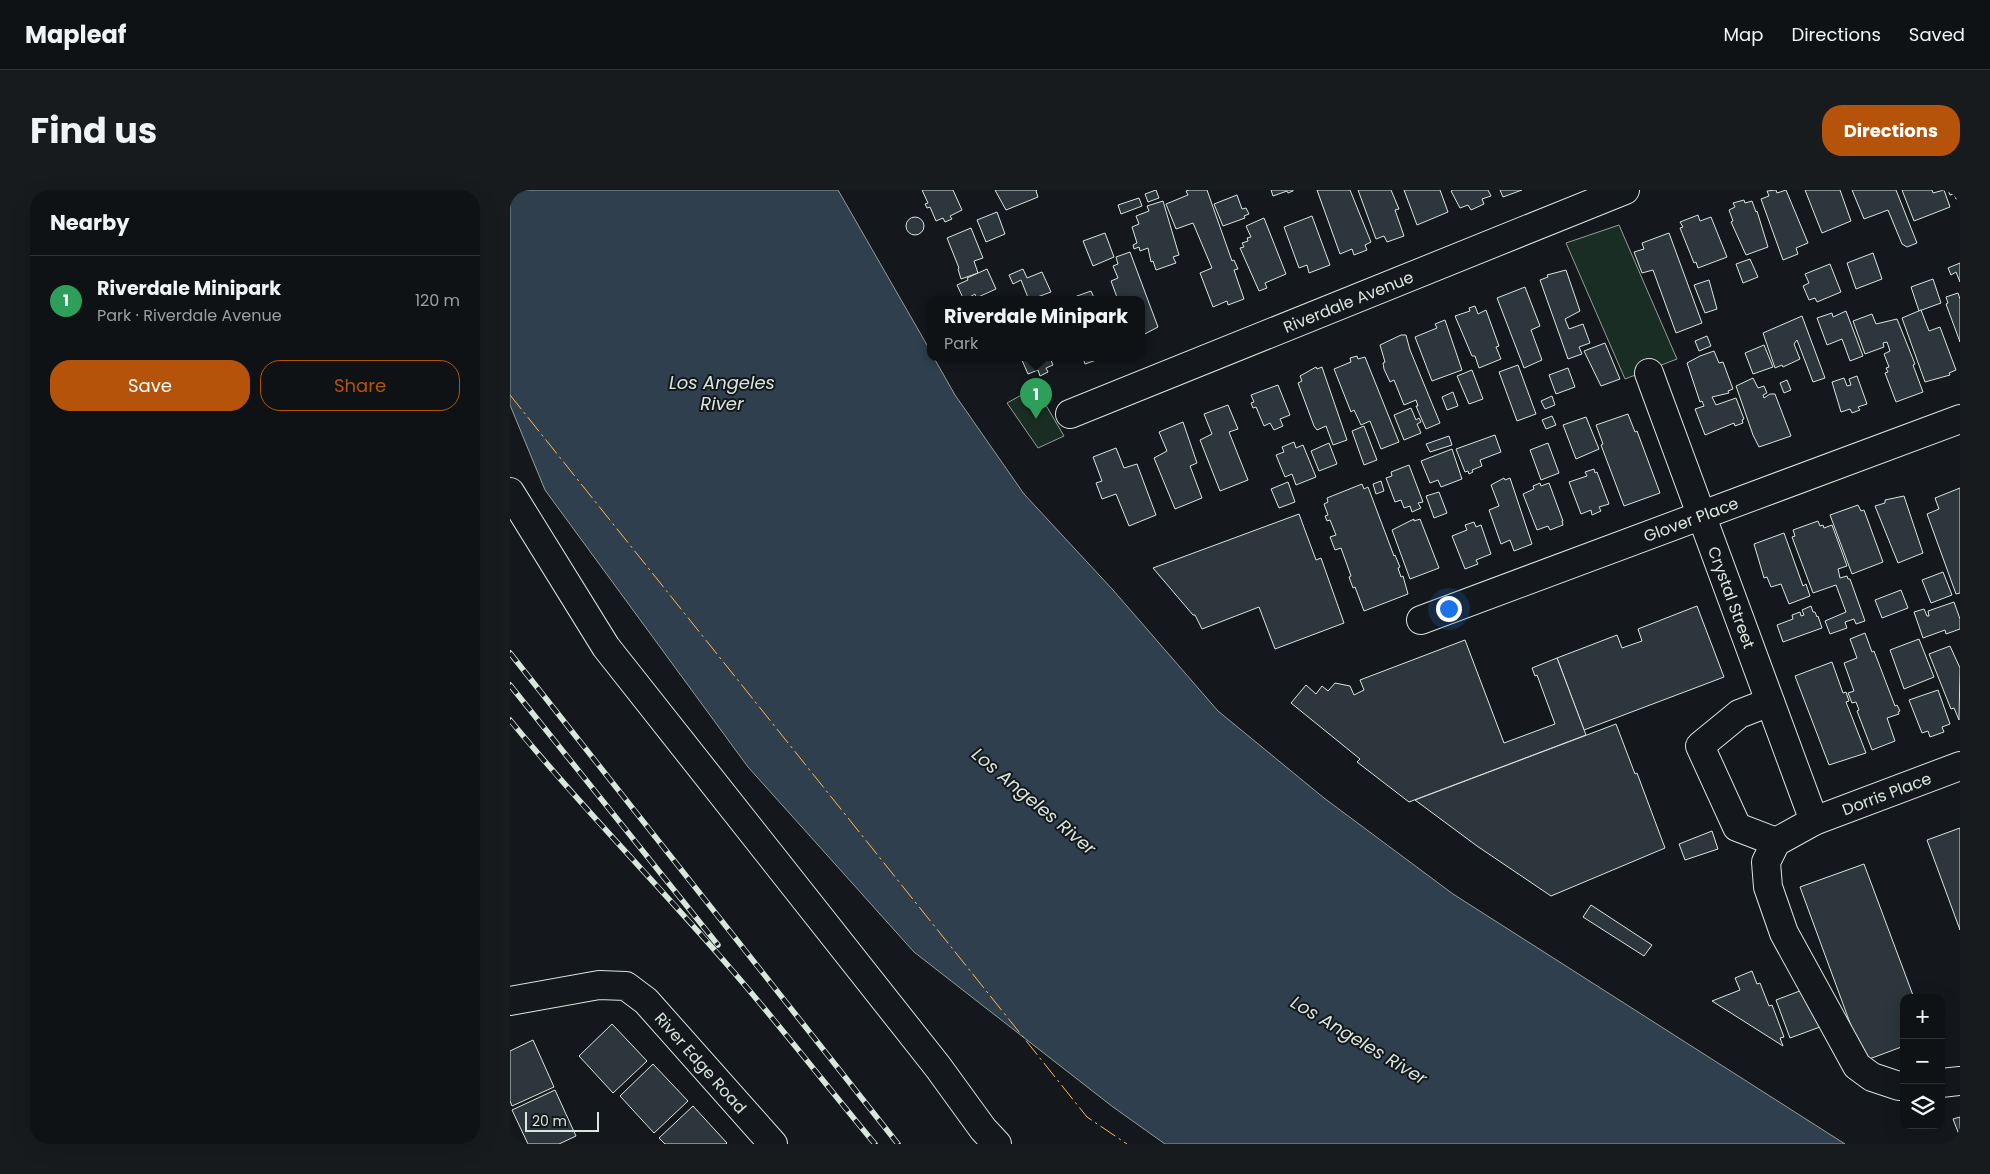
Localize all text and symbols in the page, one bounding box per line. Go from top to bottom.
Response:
text: Mapleaf [25,18,126,51]
text: Map [1724,22,1763,47]
text: Directions [1791,22,1881,47]
text: Saved [1909,22,1965,47]
button: Directions [1822,105,1960,156]
text: Find us [30,106,157,155]
text: Nearby [50,208,130,237]
street label: Riverdale Avenue [1280,265,1417,338]
text: Riverdale Minipark [97,275,281,302]
text: 1 [63,289,69,312]
text: 120 m [415,289,460,312]
popup [927,296,1145,361]
text: Riverdale Minipark [944,303,1128,330]
text: Park · Riverdale Avenue [97,304,282,327]
text: Park [944,332,978,355]
button: Save [50,360,250,411]
button: Share [260,360,460,411]
water label: Los Angeles River [669,370,775,416]
pin: 1 [1020,378,1052,419]
street label: Glover Place [1640,491,1742,548]
street label: Crystal Street [1702,543,1761,652]
your location [1436,596,1462,622]
water label: Los Angeles River [967,742,1102,861]
street label: Dorris Place [1839,766,1935,821]
water label: Los Angeles River [1286,989,1433,1091]
map controls [1900,994,1945,1129]
button: + [1900,994,1945,1039]
street label: River Edge Road [650,1007,752,1118]
button: − [1900,1039,1945,1084]
button: layers [1900,1084,1945,1129]
scale bar [525,1109,599,1132]
text: 20 m [532,1111,567,1131]

